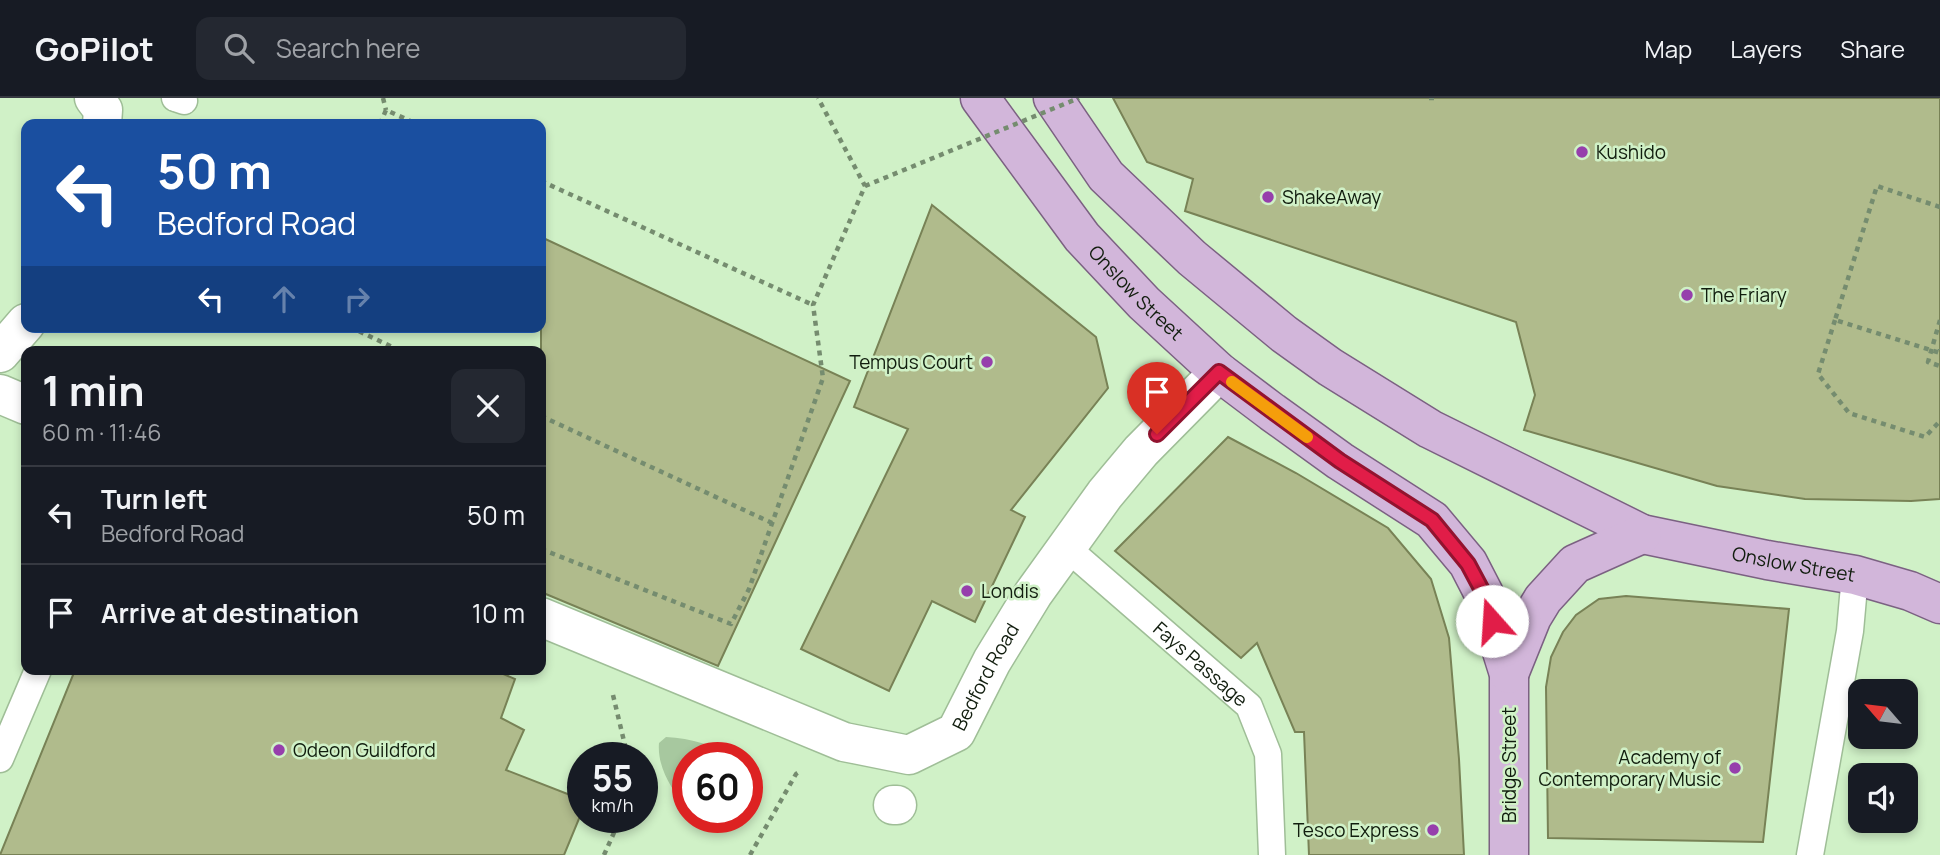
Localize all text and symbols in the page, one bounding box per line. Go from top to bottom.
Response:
search box [196,17,686,80]
text: GoPilot [35,26,154,71]
icon: search [220,29,258,67]
text: Search here [276,30,420,66]
text: Map [1645,32,1692,65]
text: Layers [1730,32,1802,65]
text: Share [1840,32,1905,65]
text: 50 m [157,137,272,204]
place label: Kushido [1596,139,1666,165]
marker: Kushido [1574,144,1590,160]
icon: left [42,147,133,238]
place label: ShakeAway [1282,184,1381,210]
marker: ShakeAway [1260,189,1276,205]
text: Bedford Road [157,201,356,245]
street label: Onslow Street [1083,239,1189,346]
icon: left [192,280,230,318]
icon: ahead [265,280,303,318]
icon: right [338,280,376,318]
place label: The Friary [1701,282,1787,308]
marker: The Friary [1679,287,1695,303]
place label: Tempus Court [849,349,973,375]
marker: Tempus Court [979,354,995,370]
text: 1 min [42,361,145,419]
pin [1127,362,1187,434]
button: close [451,369,525,443]
icon: arrive [1138,373,1176,411]
text: 60 m · 11:46 [42,416,161,448]
text: Turn left [101,481,208,517]
icon: left [42,496,80,534]
text: 50 m [467,497,525,533]
text: Bedford Road [101,517,244,549]
street label: Onslow Street [1730,540,1857,588]
place label: Londis [981,578,1039,604]
marker: Londis [959,583,975,599]
position arrow [1455,584,1529,658]
icon: arrive [42,594,80,632]
text: Arrive at destination [101,595,359,631]
text: 10 m [472,595,525,631]
street label: Fays Passage [1148,616,1254,712]
street label: Bedford Road [946,618,1025,735]
north arrow [1848,679,1918,749]
map controls [1848,679,1918,833]
street label: Bridge Street [1496,707,1522,823]
place label: Odeon Guildford [293,737,436,763]
marker: Odeon Guildford [271,742,287,758]
speed limit sign: 60 [672,742,763,833]
place label: Academy of Contemporary Music [1538,744,1721,792]
text: 55 [592,754,633,802]
marker: Academy of Contemporary Music [1727,760,1743,776]
button: sound [1848,763,1918,833]
text: km/h [592,793,633,817]
place label: Tesco Express [1293,817,1419,843]
marker: Tesco Express [1425,822,1441,838]

